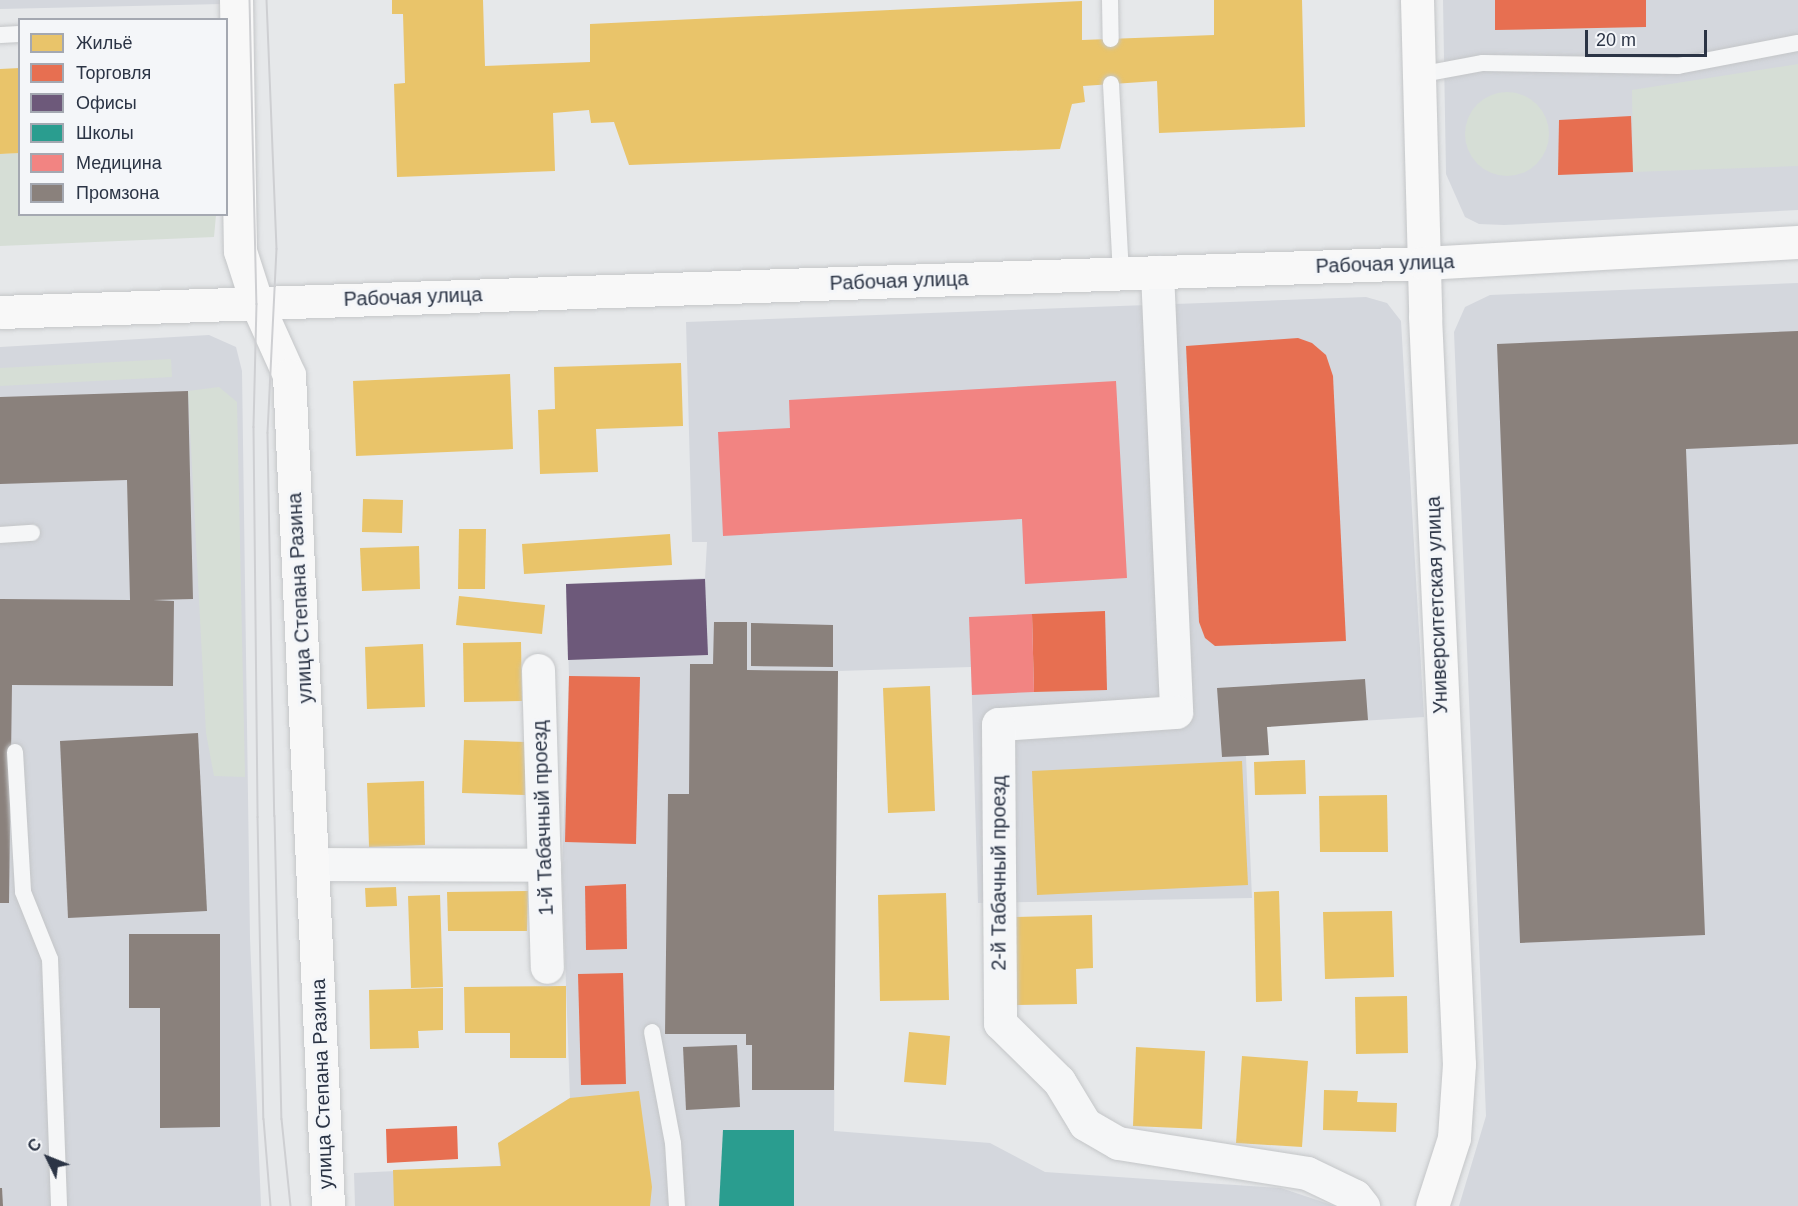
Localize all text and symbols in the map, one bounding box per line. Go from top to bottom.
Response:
legend [18,18,228,216]
scale bar [1588,18,1710,56]
text: 20 m [1596,30,1636,50]
text: Жильё [76,33,133,53]
text: Торговля [76,63,151,83]
text: Офисы [76,93,137,113]
text: Школы [76,123,134,143]
text: Медицина [76,153,162,173]
text: Промзона [76,183,159,203]
street label: Рабочая улица [1315,250,1455,278]
street label: Рабочая улица [829,267,969,295]
street label: Рабочая улица [343,283,483,311]
street label: улица Степана Разина [283,492,317,704]
street label: Университетская улица [1421,496,1453,714]
street label: 1-й Табачный проезд [528,720,558,916]
street label: 2-й Табачный проезд [987,775,1011,971]
street label: улица Степана Разина [306,978,338,1190]
north arrow [18,1128,78,1188]
text: С [24,1135,45,1155]

